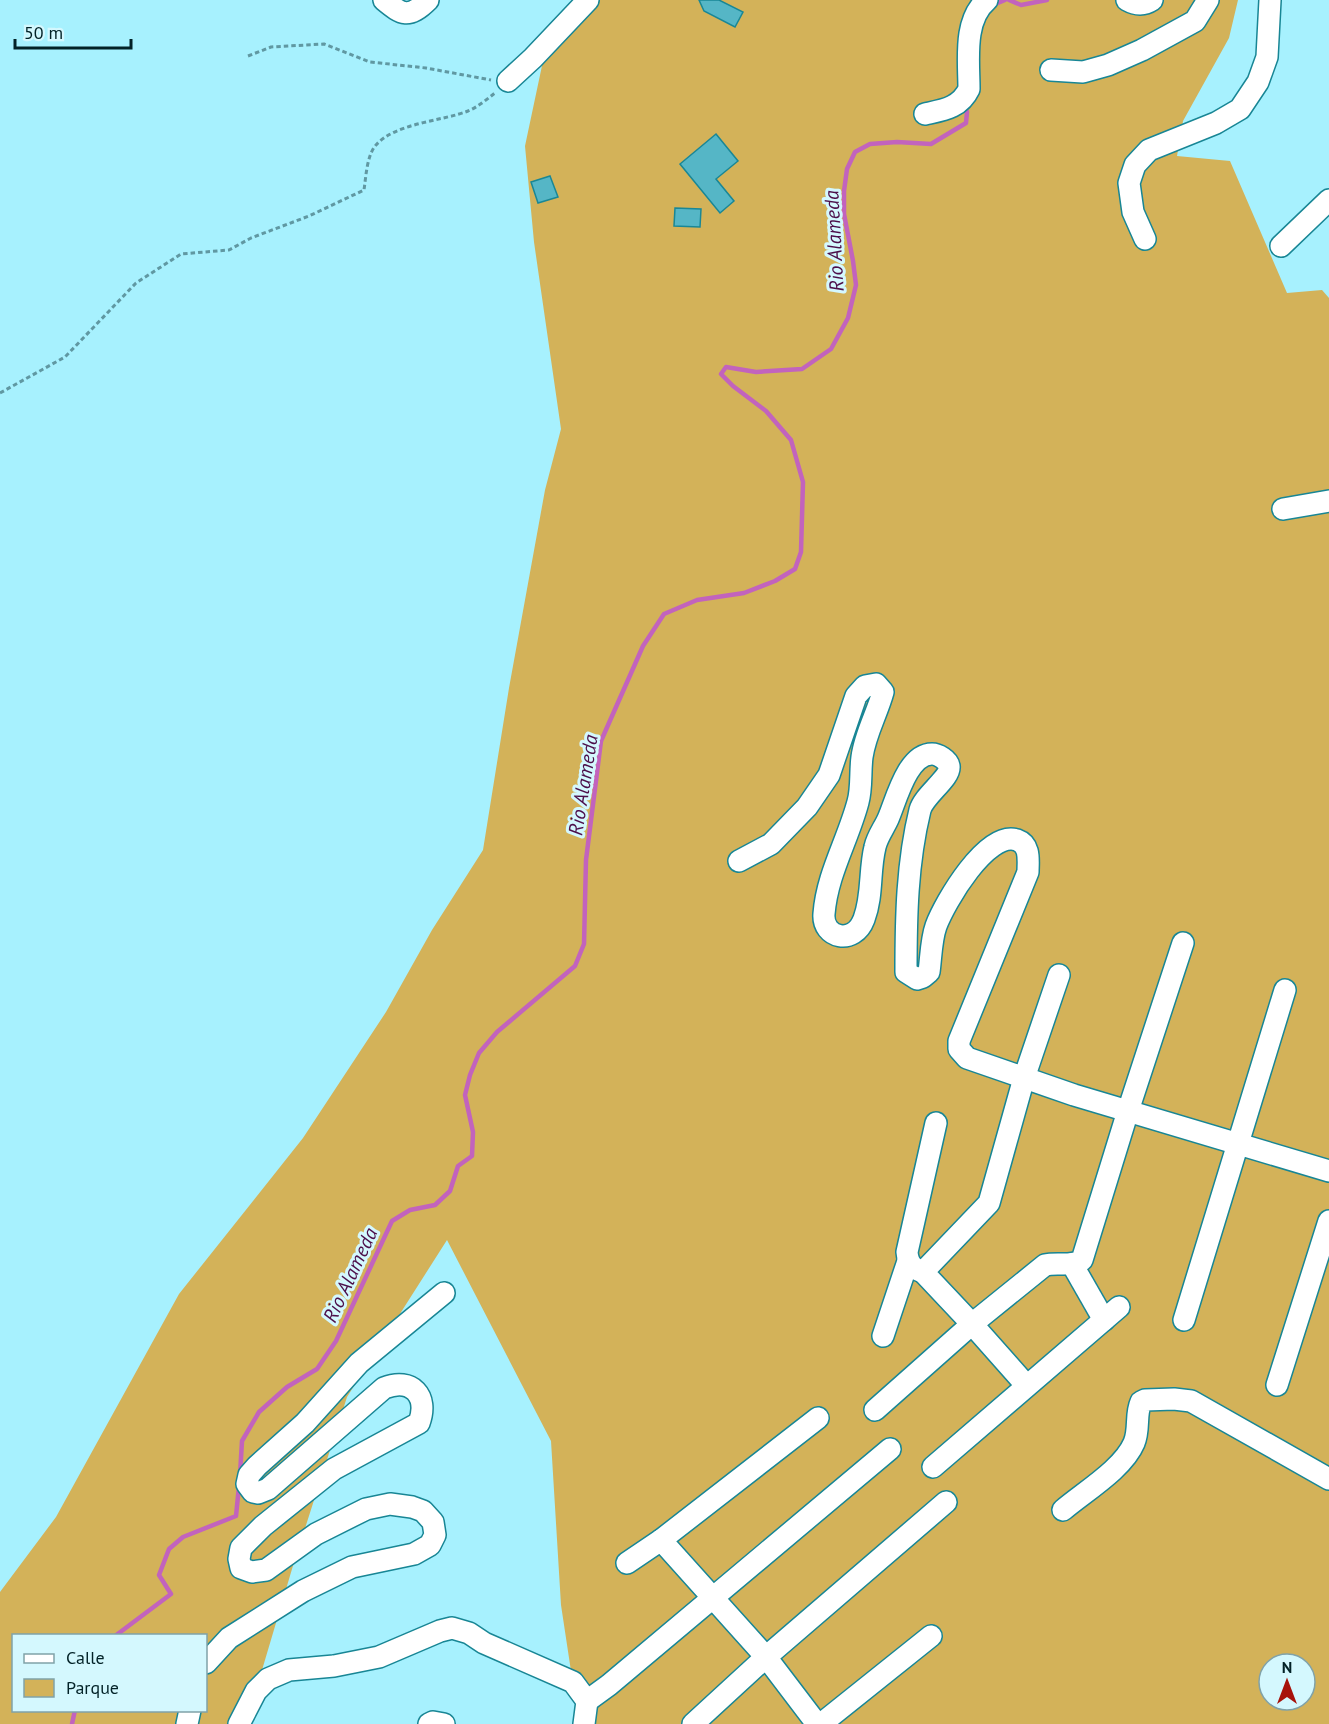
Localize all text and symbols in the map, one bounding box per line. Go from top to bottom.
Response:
scale bar [15,12,130,50]
text: 50 m [24,21,63,44]
water label: Rio Alameda [818,189,850,292]
water label: Rio Alameda [562,733,604,837]
water label: Rio Alameda [317,1223,383,1327]
legend [12,1634,207,1712]
text: Calle [66,1646,105,1669]
north arrow [1257,1652,1317,1712]
text: N [1282,1657,1292,1677]
text: Parque [66,1676,119,1699]

